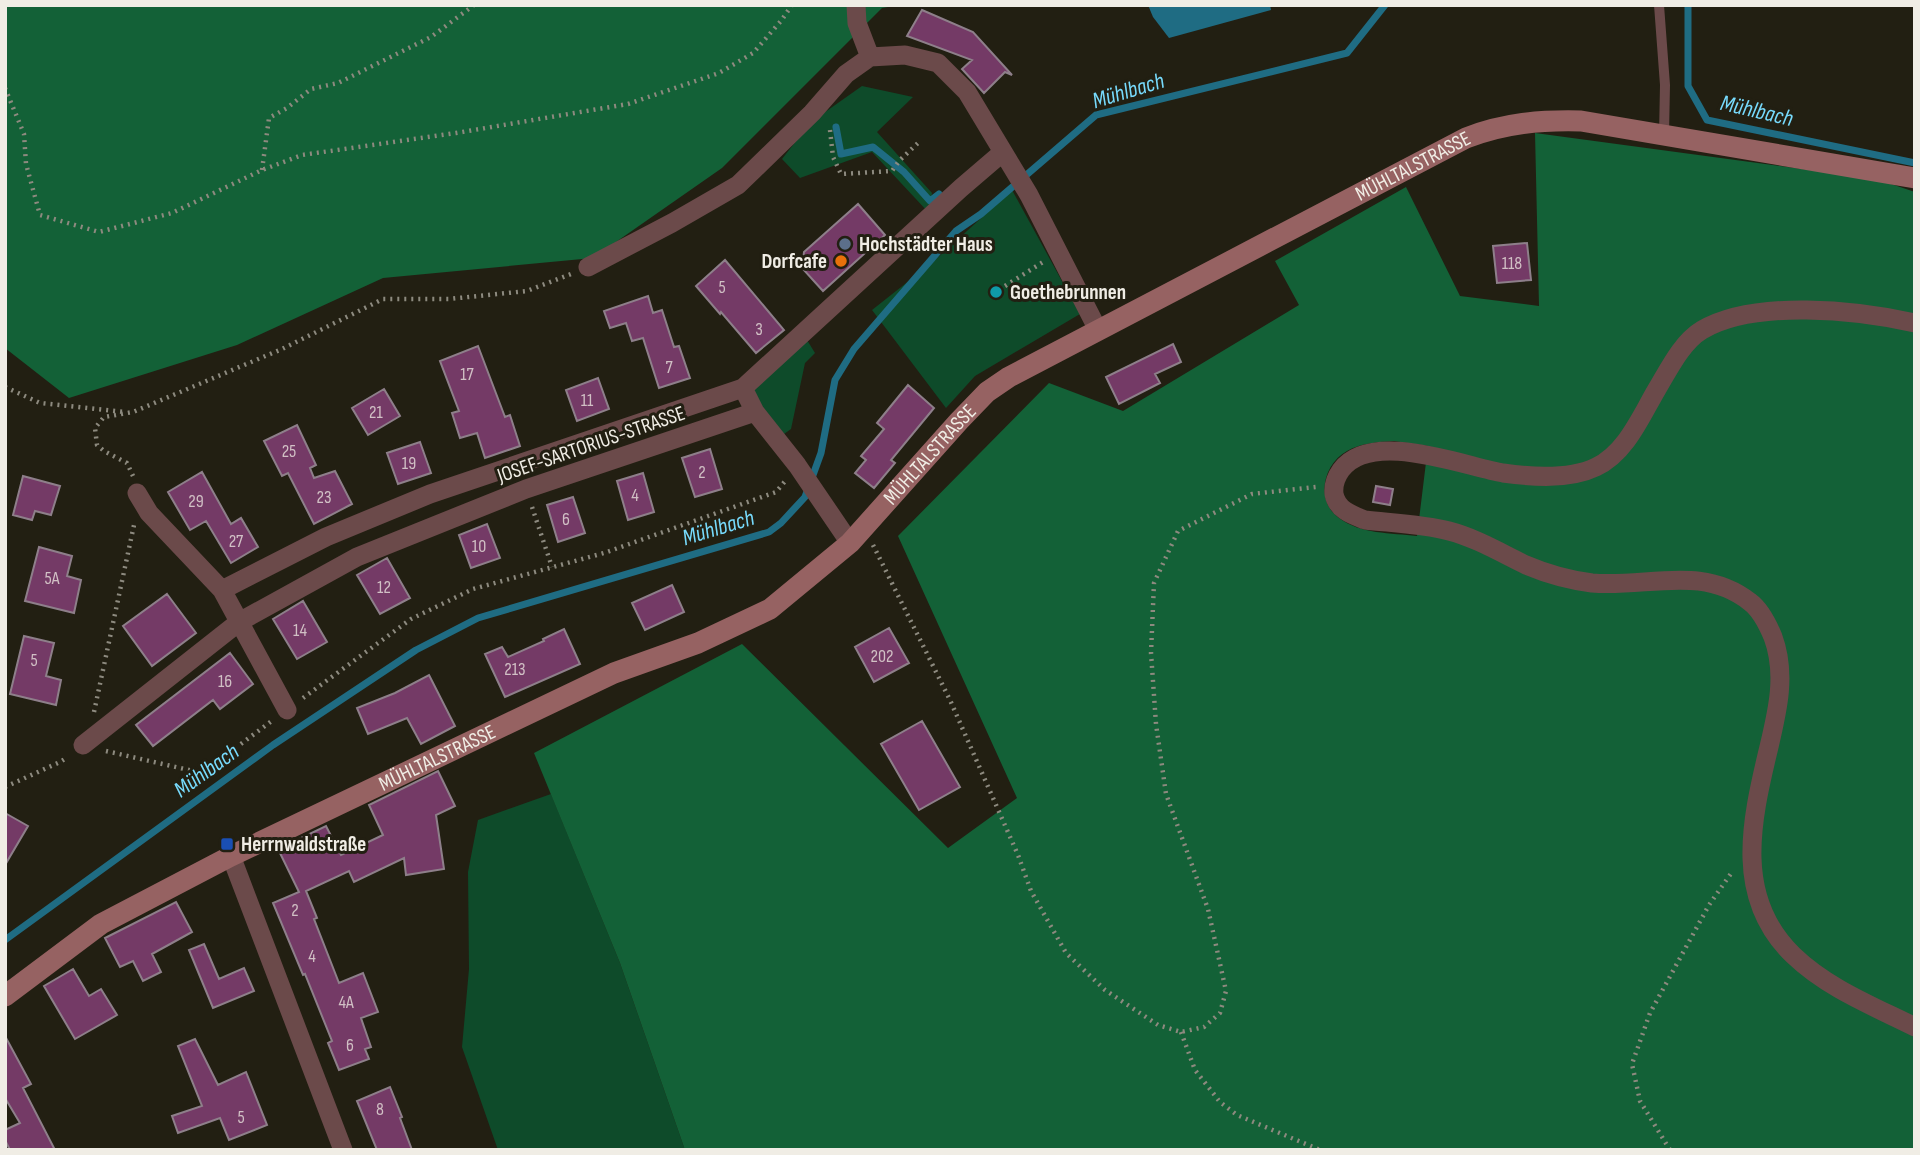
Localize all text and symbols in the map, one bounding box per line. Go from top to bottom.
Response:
water label: Mühlbach [1089,67,1168,115]
water label: Mühlbach [1718,89,1796,133]
street label: MÜHLTALSTRASSE [1351,126,1475,207]
place label: Hochstädter Haus [859,232,993,257]
marker: Hochstädter Haus [837,236,853,252]
place label: Dorfcafe [761,249,827,274]
marker: Dorfcafe [833,253,849,269]
house number: 118 [1502,253,1522,274]
house number: 5 [718,277,726,298]
place label: Goethebrunnen [1010,280,1126,305]
marker: Goethebrunnen [988,284,1004,300]
house number: 3 [755,319,763,340]
house number: 7 [665,357,673,378]
house number: 17 [460,364,475,385]
house number: 11 [581,390,594,411]
street label: MÜHLTALSTRASSE [878,399,982,510]
street label: JOSEF-SARTORIUS-STRASSE [493,401,688,489]
house number: 21 [369,402,384,423]
house number: 25 [282,441,296,462]
house number: 19 [402,453,416,474]
house number: 2 [698,462,706,483]
house number: 4 [631,485,639,506]
house number: 23 [317,487,332,508]
house number: 29 [188,491,204,512]
water label: Mühlbach [679,504,758,552]
house number: 6 [562,509,570,530]
house number: 27 [229,531,244,552]
house number: 10 [472,536,486,557]
house number: 5A [45,568,60,589]
house number: 12 [377,577,391,598]
house number: 14 [293,620,307,641]
house number: 202 [871,646,893,667]
house number: 5 [30,650,38,671]
house number: 213 [504,659,526,680]
house number: 16 [218,671,232,692]
street label: MÜHLTALSTRASSE [375,719,500,797]
water label: Mühlbach [168,738,245,804]
place label: Herrnwaldstraße [241,832,366,857]
marker: Herrnwaldstraße [219,836,235,852]
house number: 2 [291,900,299,921]
house number: 4 [308,946,316,967]
house number: 4A [338,992,354,1013]
house number: 6 [346,1035,354,1056]
house number: 8 [376,1099,384,1120]
house number: 5 [237,1107,245,1128]

